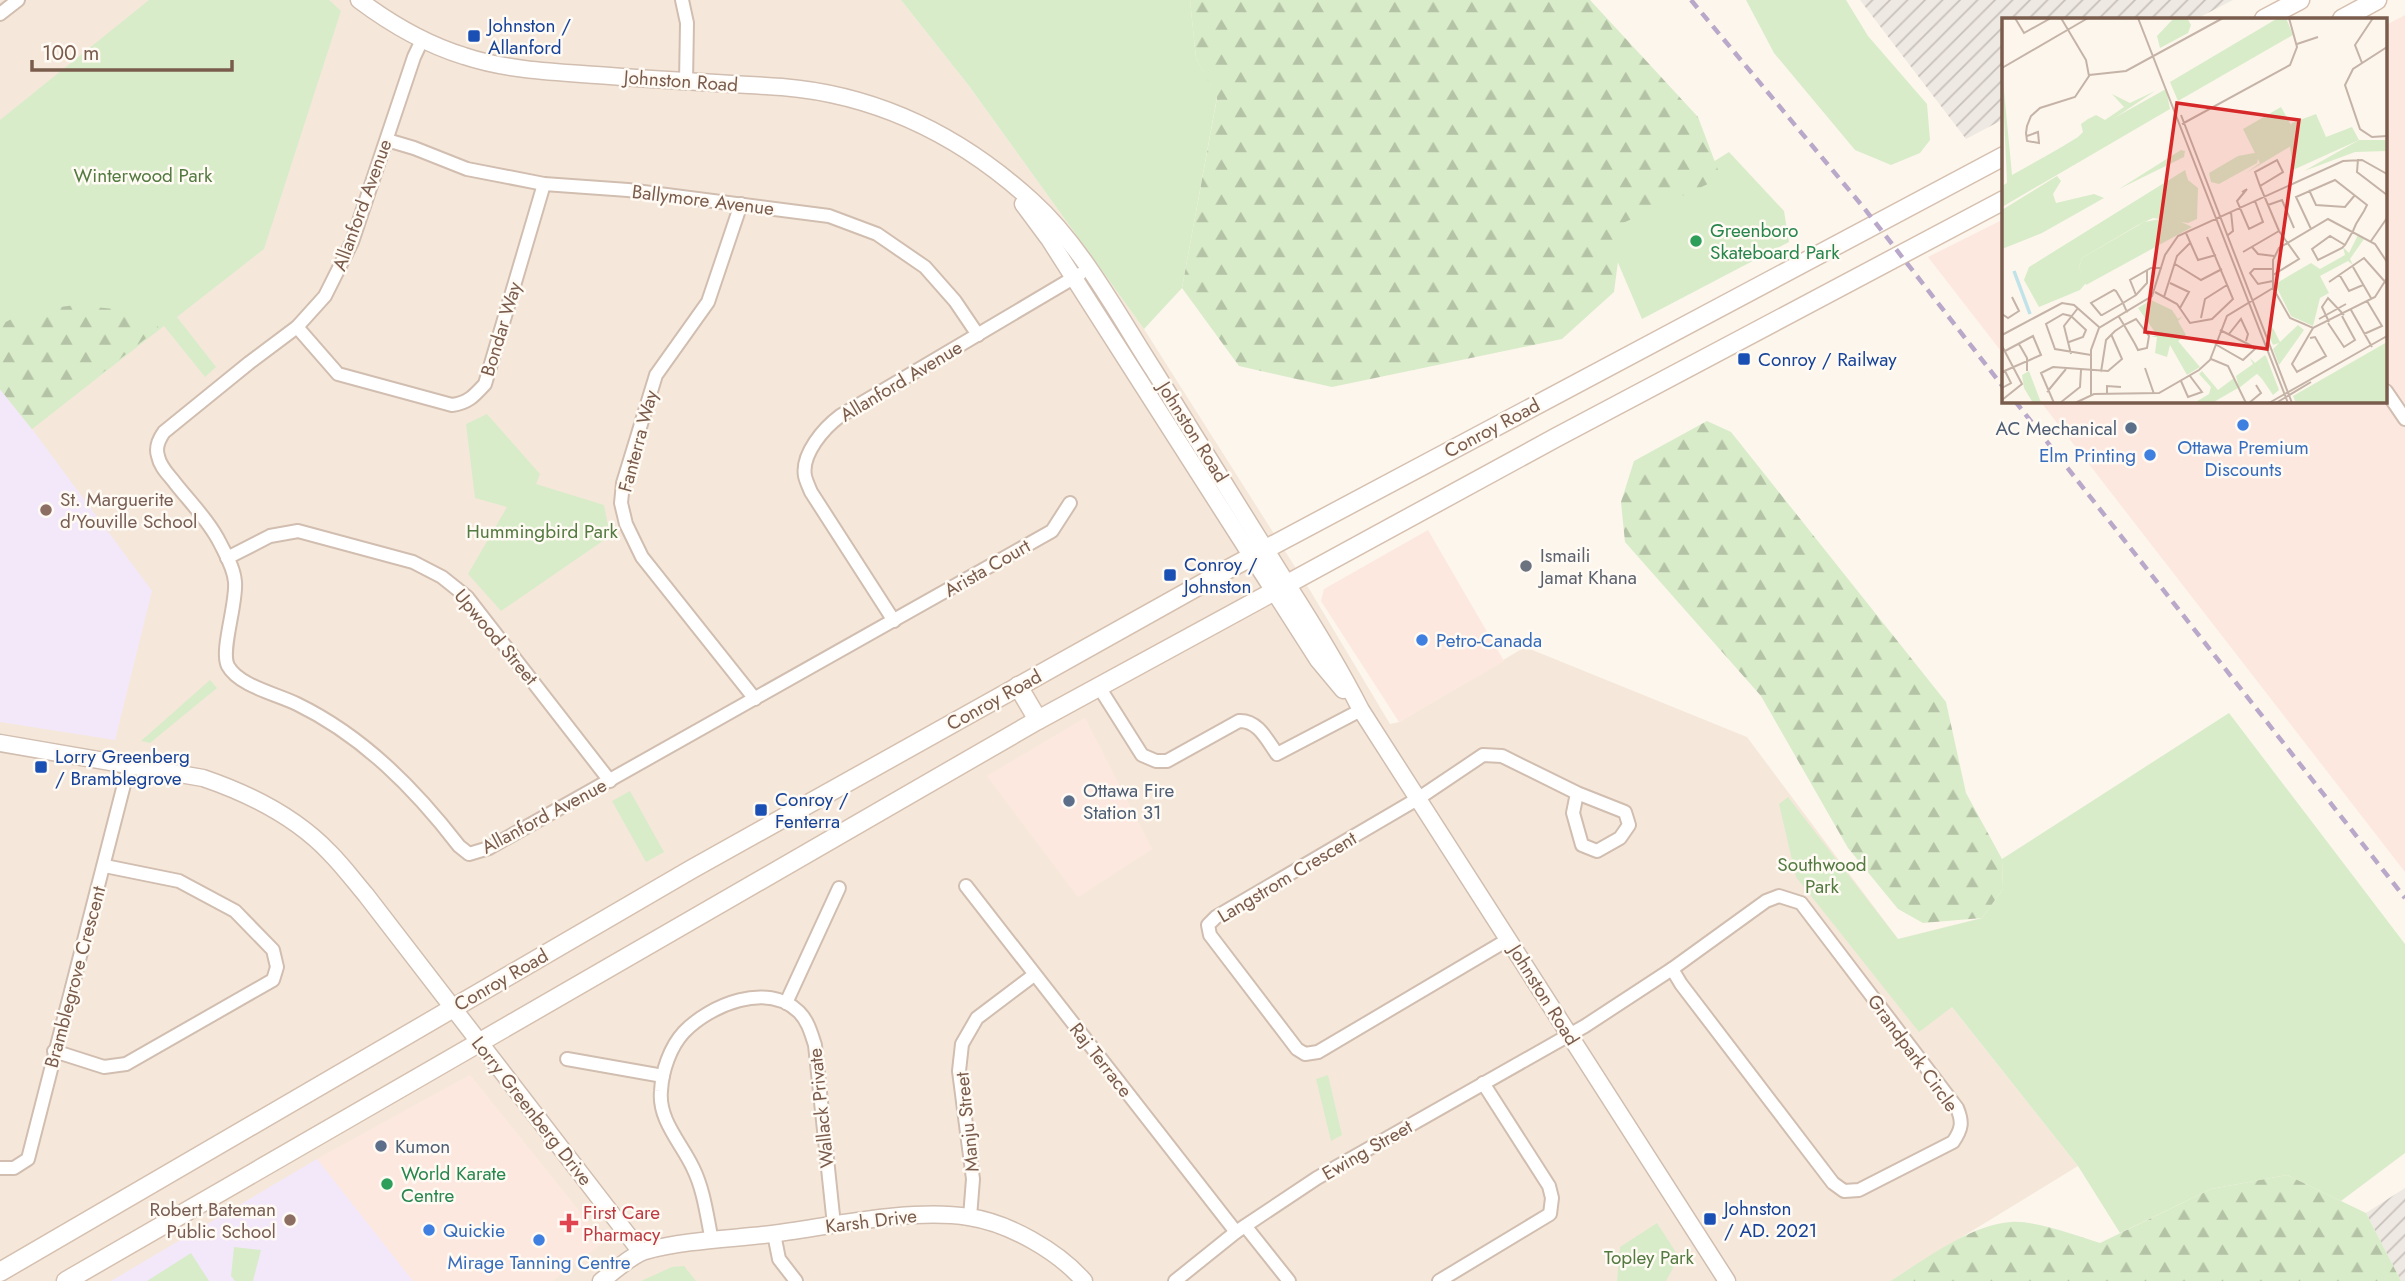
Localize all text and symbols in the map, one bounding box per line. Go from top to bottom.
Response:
place label: Johnston / Allanford [485,12,571,61]
inset map [2002,18,2388,402]
scale bar [32,28,231,72]
marker: Johnston / Allanford [466,28,482,44]
text: 100 m [42,38,99,68]
street label: Johnston Road [620,63,739,98]
street label: Allanford Avenue [326,135,398,275]
park label: Winterwood Park [74,162,213,189]
street label: Ballymore Avenue [630,178,776,222]
place label: Greenboro Skateboard Park [1710,217,1840,266]
marker: Greenboro Skateboard Park [1688,233,1704,249]
street label: Bondar Way [474,278,528,380]
street label: Allanford Avenue [835,334,967,428]
place label: Conroy / Railway [1758,346,1897,373]
marker: Conroy / Railway [1736,351,1752,367]
street label: Johnston Road [1150,374,1235,488]
street label: Fanterra Way [611,386,665,495]
street label: Conroy Road [1439,391,1545,465]
place label: AC Mechanical [1995,415,2117,442]
marker: Ottawa Premium Discounts [2235,417,2251,433]
marker: AC Mechanical [2123,420,2139,436]
place label: Ottawa Premium Discounts [2177,434,2309,483]
place label: Elm Printing [2039,442,2136,469]
marker: Elm Printing [2142,447,2158,463]
place label: St. Marguerite d'Youville School [60,486,197,535]
marker: St. Marguerite d'Youville School [38,502,54,518]
park label: Hummingbird Park [466,518,618,545]
street label: Arista Court [939,532,1035,604]
place label: Ismaili Jamat Khana [1537,542,1637,591]
place label: Conroy / Johnston [1181,551,1258,600]
marker: Ismaili Jamat Khana [1518,558,1534,574]
marker: Conroy / Johnston [1162,567,1178,583]
street label: Upwood Street [448,583,544,691]
place label: Petro-Canada [1436,627,1542,654]
marker: Petro-Canada [1414,632,1430,648]
street label: Conroy Road [942,663,1046,737]
place label: Lorry Greenberg / Bramblegrove [55,743,190,792]
marker: Lorry Greenberg / Bramblegrove [33,759,49,775]
street label: Allanford Avenue [477,771,612,860]
place label: Ottawa Fire Station 31 [1083,777,1175,826]
place label: Conroy / Fenterra [775,786,849,835]
marker: Ottawa Fire Station 31 [1061,793,1077,809]
marker: Conroy / Fenterra [753,802,769,818]
street label: Langstrom Crescent [1212,825,1362,929]
park label: Southwood Park [1777,851,1867,900]
street label: Bramblegrove Crescent [38,883,112,1071]
street label: Johnston Road [1501,937,1586,1051]
street label: Conroy Road [449,942,553,1018]
street label: Grandpark Circle [1861,989,1965,1117]
street label: Raj Terrace [1063,1017,1139,1103]
street label: Lorry Greenberg Drive [465,1031,599,1191]
street label: Wallack Private [801,1047,841,1169]
street label: Manju Street [948,1070,986,1173]
street label: Ewing Street [1317,1113,1417,1187]
place label: Kumon [395,1133,450,1160]
marker: Kumon [373,1138,389,1154]
place label: World Karate Centre [401,1160,506,1209]
marker: World Karate Centre [379,1176,395,1192]
place label: Johnston / AD. 2021 [1721,1195,1817,1244]
place label: Robert Bateman Public School [150,1196,276,1245]
place label: First Care Pharmacy [583,1199,661,1248]
street label: Karsh Drive [824,1202,918,1240]
marker: Johnston / AD. 2021 [1702,1211,1718,1227]
marker: Robert Bateman Public School [282,1212,298,1228]
marker: First Care Pharmacy [561,1215,577,1231]
place label: Quickie [443,1217,505,1244]
marker: Quickie [421,1222,437,1238]
marker: Mirage Tanning Centre [531,1232,547,1248]
park label: Topley Park [1604,1244,1695,1271]
place label: Mirage Tanning Centre [447,1249,631,1276]

